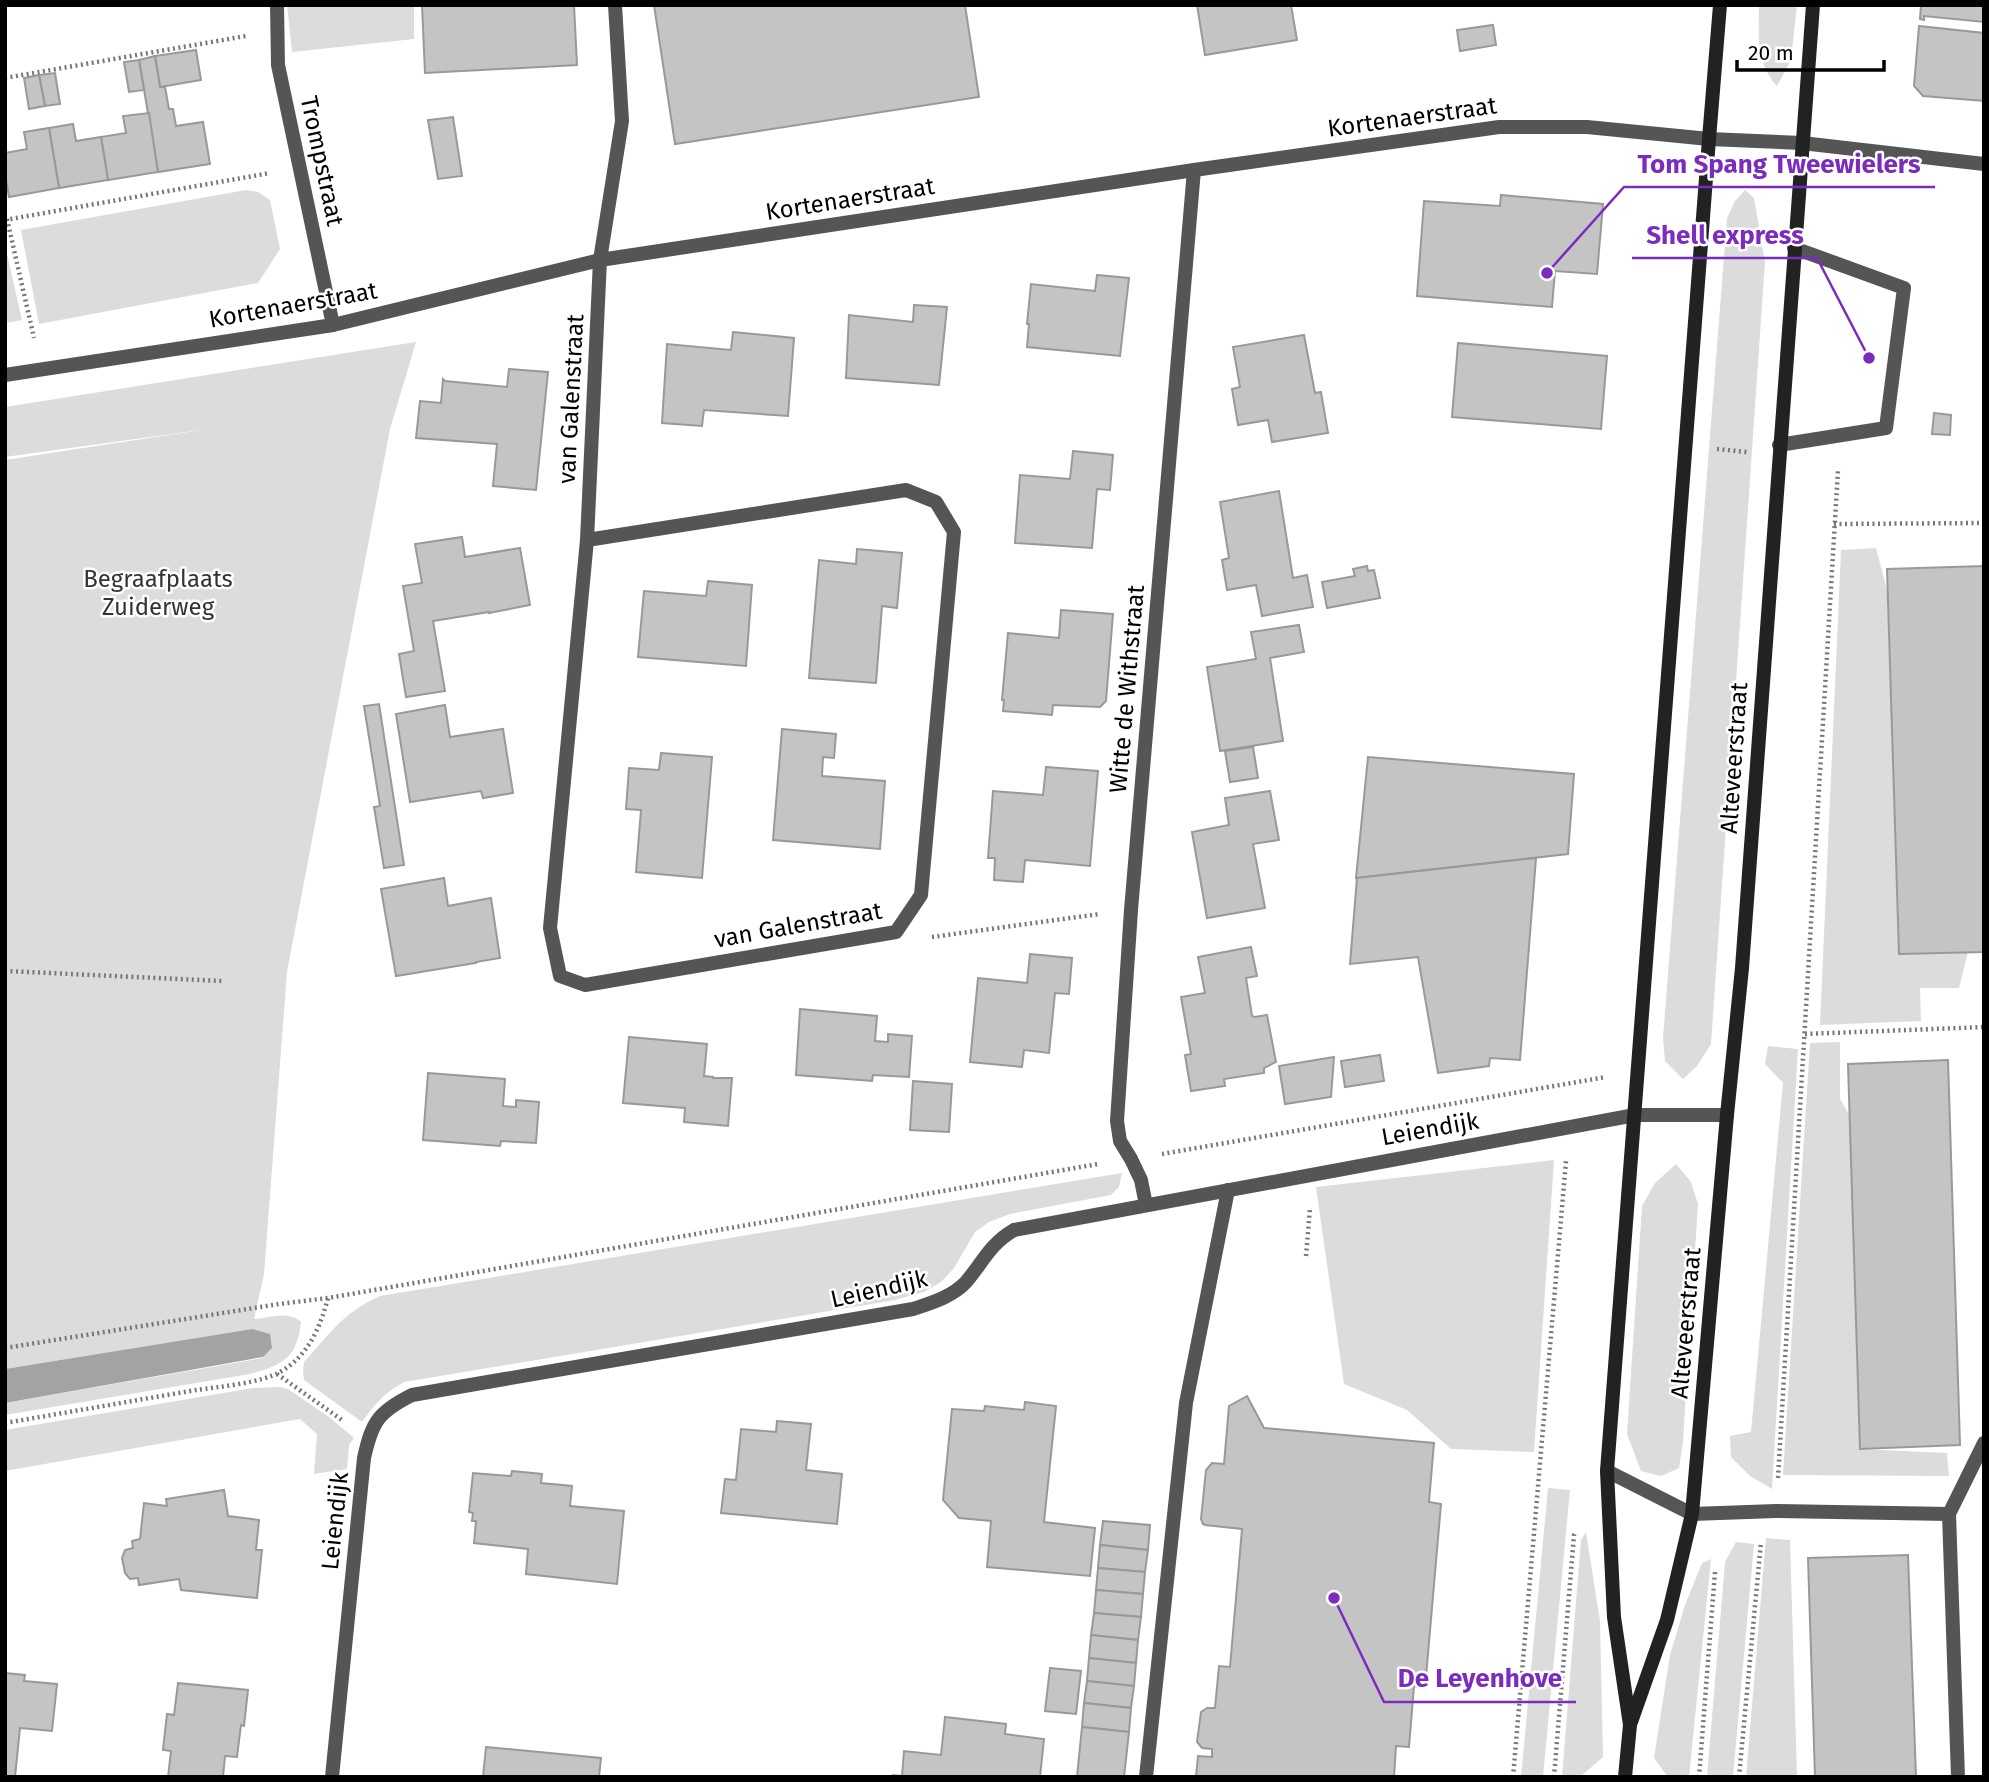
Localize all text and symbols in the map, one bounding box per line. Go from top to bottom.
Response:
scale bar [1737,28,1884,72]
text: 20 m [1748,40,1794,66]
street label: Kortenaerstraat [1326,91,1499,143]
street label: Trompstraat [295,94,349,229]
callout: Tom Spang Tweewielers [1624,140,1935,187]
text: Tom Spang Tweewielers [1637,149,1921,180]
street label: Kortenaerstraat [764,172,937,226]
callout: Shell express [1632,211,1817,258]
text: Shell express [1646,220,1804,251]
street label: Kortenaerstraat [207,276,380,334]
street label: van Galenstraat [553,313,589,485]
park label: Begraafplaats Zuiderweg [83,565,233,621]
street label: Witte de Withstraat [1104,583,1150,794]
street label: Alteveerstraat [1715,681,1753,835]
street label: van Galenstraat [712,896,884,954]
street label: Leiendijk [1379,1107,1482,1151]
street label: Alteveerstraat [1665,1246,1707,1400]
street label: Leiendijk [828,1264,931,1314]
street label: Leiendijk [316,1470,354,1571]
callout: De Leyenhove [1384,1655,1576,1702]
text: De Leyenhove [1398,1663,1562,1694]

